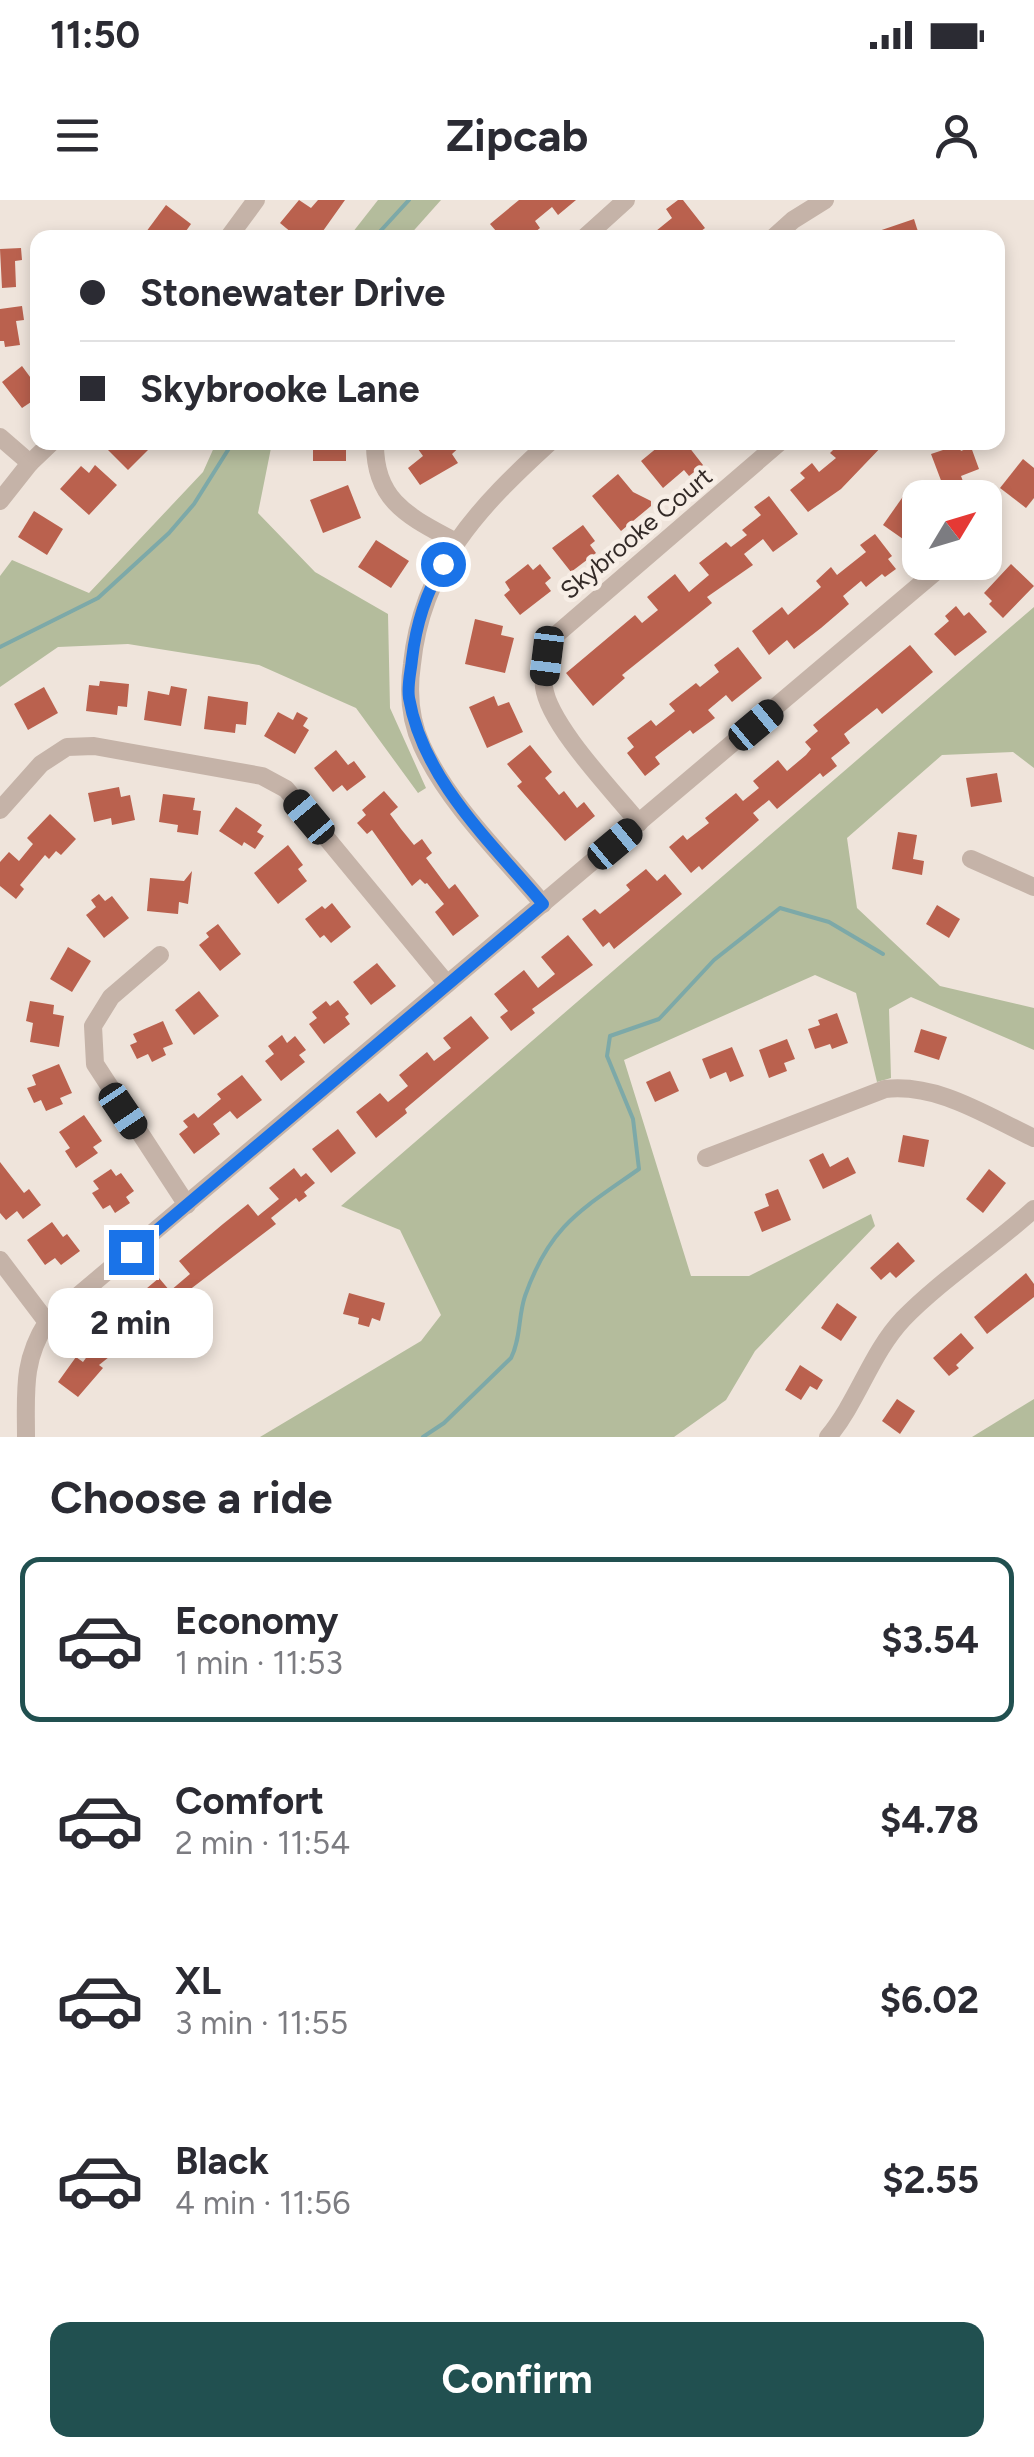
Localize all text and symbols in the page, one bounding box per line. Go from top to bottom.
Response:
text: 11:50 [50,12,140,58]
icon: menu [50,108,105,163]
text: Zipcab [446,108,588,162]
icon: person [929,108,984,163]
text: Stonewater Drive [140,270,445,316]
text: Skybrooke Lane [140,366,419,412]
street label: Skybrooke Court [554,461,718,605]
north arrow [902,480,1002,580]
map controls [902,480,1002,580]
route start [421,542,466,587]
car [528,624,566,688]
car [723,694,789,756]
car [278,784,340,850]
car [582,813,648,875]
car [94,1078,152,1144]
route end [109,1230,154,1275]
callout: 2 min [48,1287,214,1357]
text: 2 min [90,1304,171,1342]
text: Choose a ride [50,1470,332,1524]
icon: car [55,1595,145,1685]
text: Economy [175,1598,338,1644]
text: $3.54 [881,1617,979,1663]
text: 1 min · 11:53 [175,1644,343,1682]
icon: car [55,1775,145,1865]
text: Comfort [175,1778,324,1824]
text: $4.78 [880,1797,979,1843]
text: 2 min · 11:54 [175,1824,350,1862]
icon: car [55,1955,145,2045]
text: XL [175,1958,221,2004]
text: $6.02 [880,1977,979,2023]
text: 3 min · 11:55 [175,2004,348,2042]
icon: car [55,2135,145,2225]
text: Black [175,2138,269,2184]
text: $2.55 [882,2157,979,2203]
text: 4 min · 11:56 [175,2184,350,2222]
button: Confirm [50,2322,984,2437]

